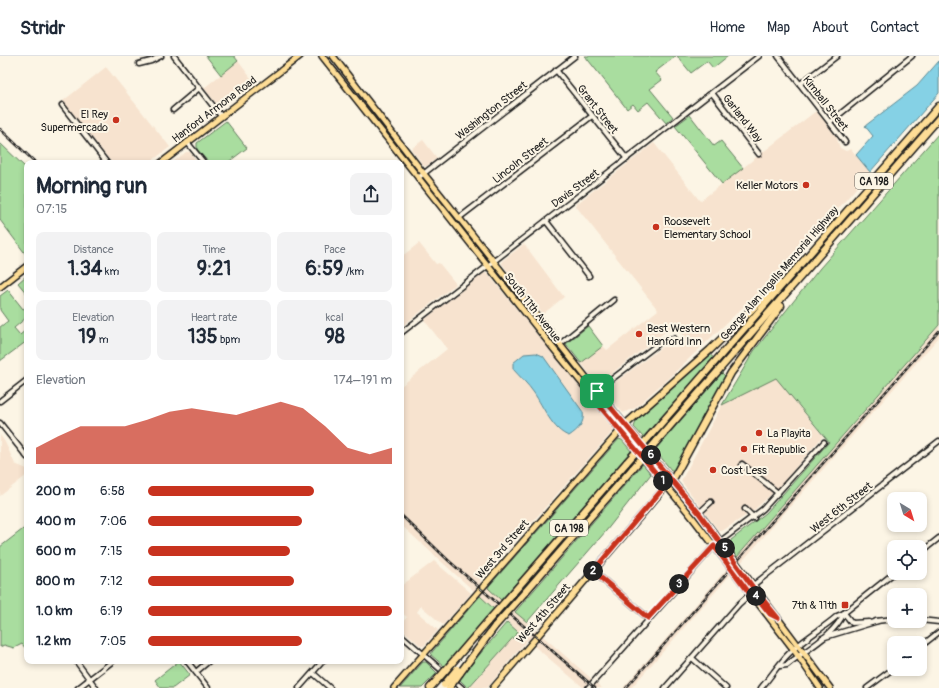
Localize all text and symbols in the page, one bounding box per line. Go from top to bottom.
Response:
text: Stridr [20,16,65,40]
text: Home [710,19,745,36]
text: Map [767,19,790,36]
text: About [812,19,848,36]
text: Contact [870,19,919,36]
street label: Hanford Armona Road [170,73,259,145]
street label: Kimball Street [800,73,851,134]
street label: Washington Street [453,78,530,142]
street label: Grant Street [574,82,621,137]
street label: Garland Way [720,92,765,145]
place label: El Rey Supermercado [41,108,108,134]
marker: El Rey Supermercado [111,115,121,125]
street label: Lincoln Street [490,134,551,186]
street label: Davis Street [549,166,602,210]
text: Morning run [36,172,147,200]
button: share [350,173,392,215]
road number: CA 198 [855,173,893,189]
place label: Keller Motors [736,179,798,192]
marker: Keller Motors [801,180,811,190]
text: 07:15 [36,201,67,217]
street label: George Alan Ingalls Memorial Highway [718,203,841,343]
place label: Roosevelt Elementary School [664,215,751,241]
marker: Roosevelt Elementary School [651,222,661,232]
text: Distance [73,243,113,256]
text: Time [202,243,225,256]
text: Pace [324,243,346,256]
text: 1.34 [67,256,102,281]
text: 9:21 [197,256,231,281]
text: 6:59 [305,256,343,281]
text: km [102,265,119,278]
text: /km [343,265,364,278]
street label: South 11th Avenue [502,270,564,345]
text: Elevation [72,311,114,324]
text: Heart rate [191,311,237,324]
text: kcal [326,311,344,324]
place label: Best Western Hanford Inn [647,322,710,348]
text: 19 [78,324,96,349]
text: 135 [188,324,218,349]
text: 98 [324,324,345,349]
marker: Best Western Hanford Inn [634,329,644,339]
text: m [96,333,108,346]
text: bpm [218,333,240,346]
text: Elevation [36,372,86,388]
text: 174–191 m [334,372,392,388]
pin [580,374,614,408]
icon: arrive [586,380,608,402]
place label: La Playita [767,427,811,440]
marker: La Playita [754,428,764,438]
place label: Fit Republic [752,443,806,456]
marker: Fit Republic [739,444,749,454]
pin: 6 [641,445,661,465]
text: 6 [648,448,654,461]
place label: Cost Less [721,464,767,477]
marker: Cost Less [708,465,718,475]
pin: 1 [653,471,673,491]
text: 1 [661,474,665,487]
street label: West 6th Street [808,479,875,536]
text: 200 m [36,483,75,499]
text: 6:58 [100,483,125,499]
north arrow [887,492,927,532]
map controls [887,492,927,676]
text: 400 m [36,513,76,529]
text: 7:06 [100,513,127,529]
street label: West 3rd Street [473,517,532,582]
road number: CA 198 [550,520,588,536]
pin: 5 [715,538,735,558]
button: locate [887,540,927,580]
text: 5 [722,541,728,554]
text: 600 m [36,543,76,559]
text: 7:15 [100,543,122,559]
pin: 2 [583,561,603,581]
text: 2 [590,564,596,577]
text: 800 m [36,573,75,589]
text: 7:12 [100,573,123,589]
pin: 3 [669,574,689,594]
text: 3 [676,577,682,590]
street label: West 4th Street [514,580,573,646]
pin: 4 [746,586,766,606]
button: + [887,588,927,628]
text: 4 [753,589,759,602]
place label: 7th & 11th [792,599,837,612]
marker: 7th & 11th [840,600,850,610]
text: 1.0 km [36,603,73,619]
text: 6:19 [100,603,123,619]
text: 1.2 km [36,633,71,649]
text: 7:05 [100,633,126,649]
button: − [887,636,927,676]

